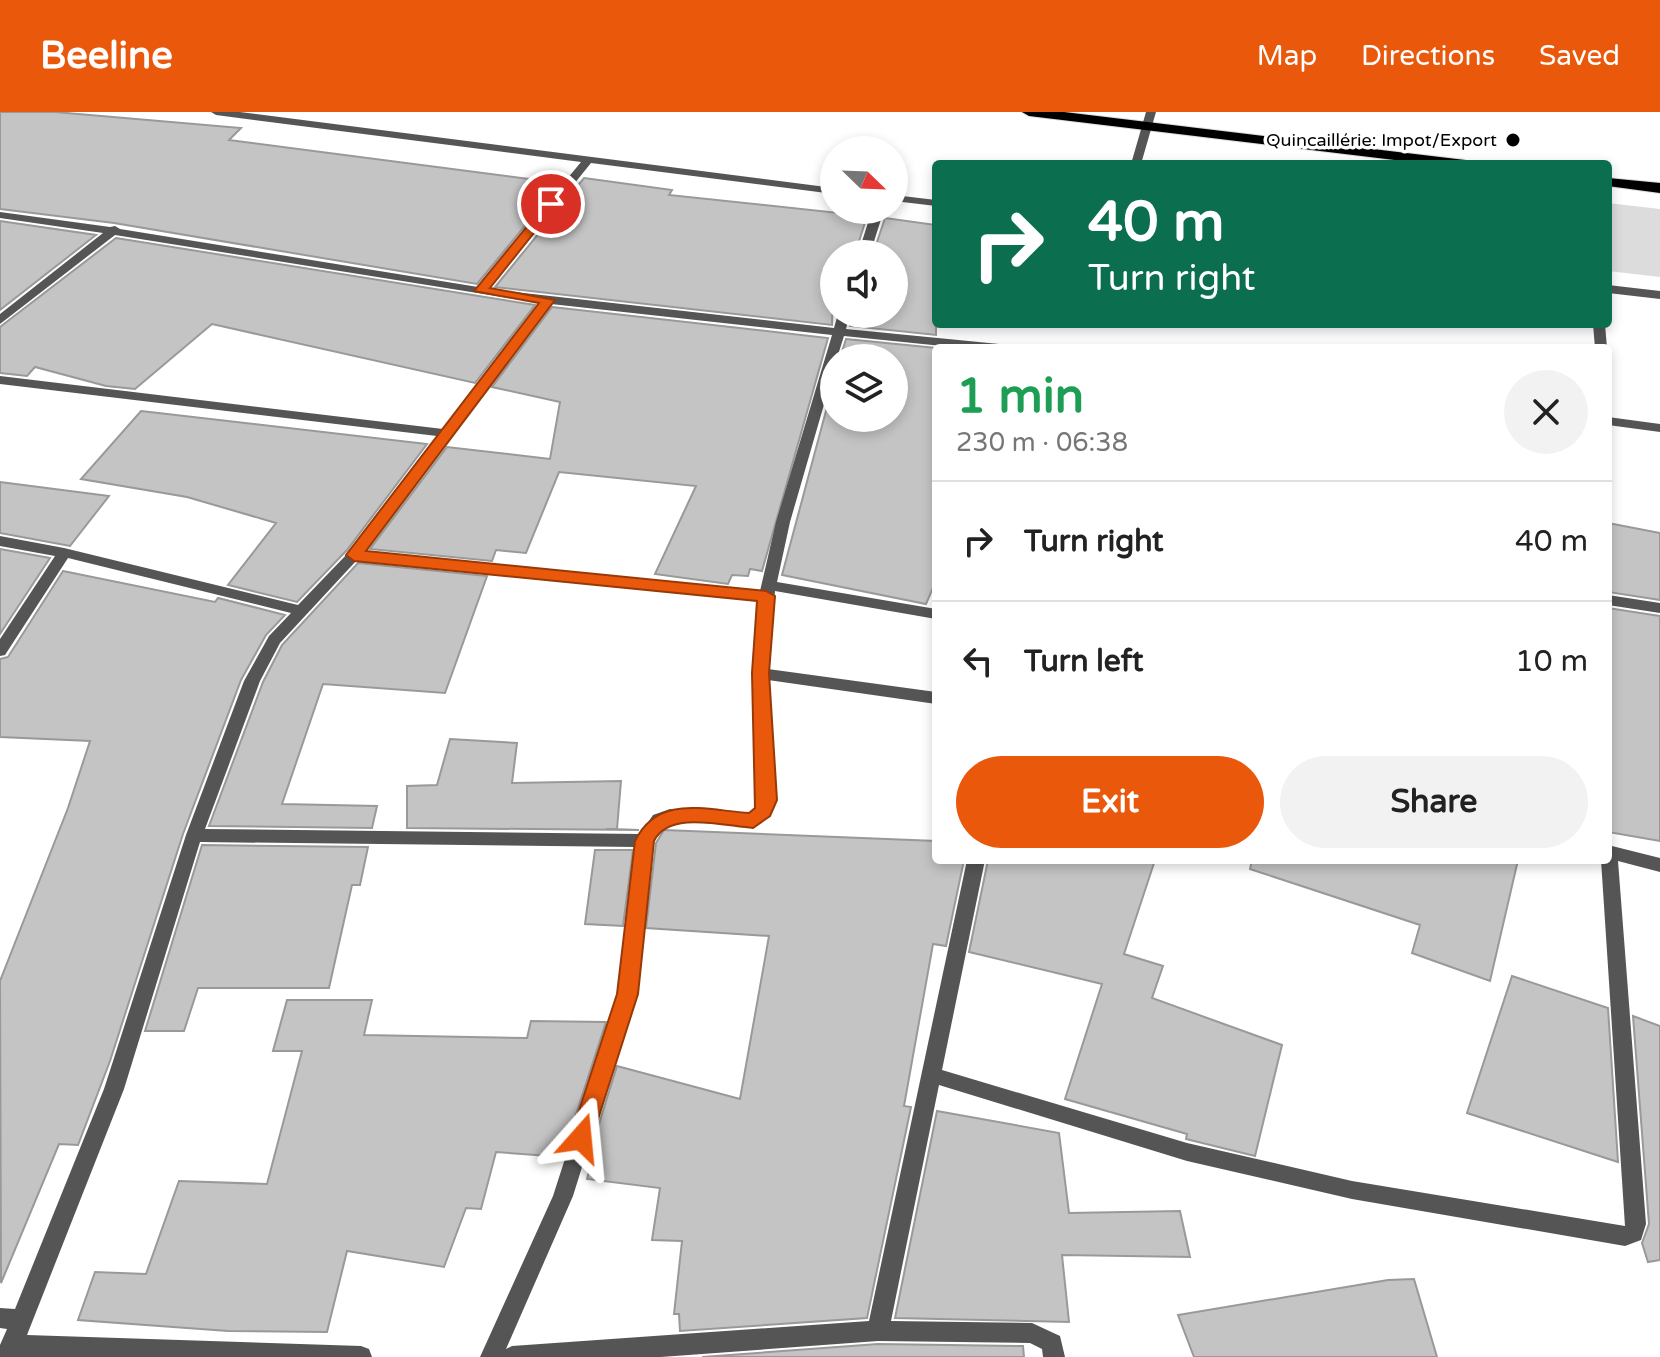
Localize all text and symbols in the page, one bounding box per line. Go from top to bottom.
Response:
text: Beeline [40,33,173,79]
text: Map [1257,39,1317,73]
text: Directions [1361,39,1495,73]
text: Saved [1539,39,1620,73]
place label: Quincaillérie: Impot/Export [1266,129,1497,151]
marker: Quincaillérie: Impot/Export [1504,131,1522,149]
north arrow [820,136,908,224]
map controls [820,136,908,432]
pin [517,170,585,238]
icon: arrive [529,182,573,226]
text: 40 m [1088,189,1224,256]
icon: right [956,192,1060,296]
button: sound [820,240,908,328]
text: Turn right [1088,257,1255,300]
button: layers [820,344,908,432]
text: 1 min [956,368,1084,426]
button: close [1504,370,1588,454]
text: 230 m · 06:38 [956,427,1128,458]
icon: right [956,519,1000,563]
text: Turn right [1024,523,1164,560]
text: 40 m [1515,523,1588,560]
icon: left [956,639,1000,683]
text: Turn left [1024,643,1143,680]
text: 10 m [1515,643,1588,680]
button: Exit [956,756,1264,848]
button: Share [1280,756,1588,848]
position arrow [539,1096,623,1180]

